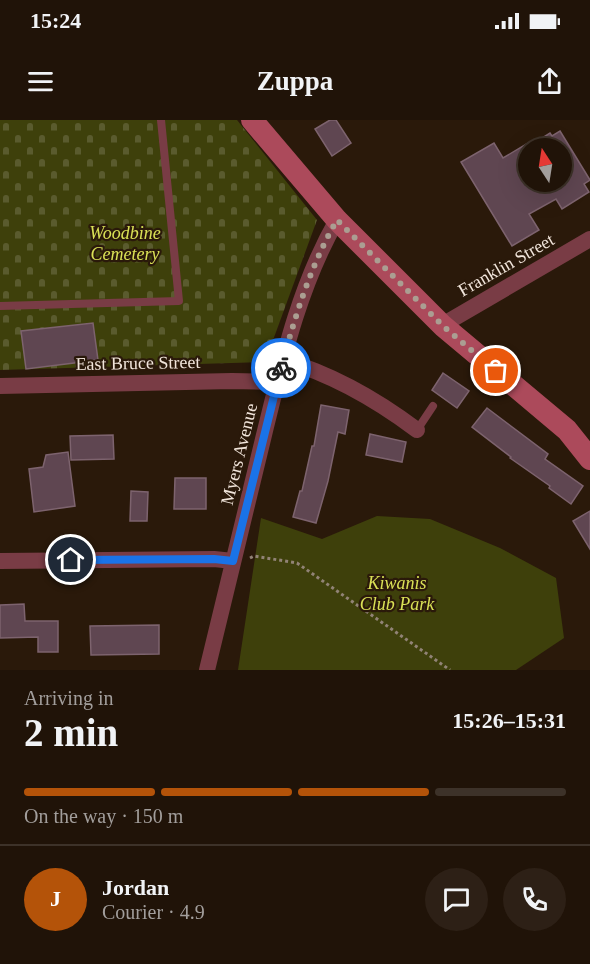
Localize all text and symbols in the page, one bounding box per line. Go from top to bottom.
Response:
text: 15:24 [30,8,81,33]
icon: menu [24,65,57,98]
icon: share [533,65,566,98]
text: Zuppa [257,66,333,96]
north arrow [518,138,572,192]
map controls [518,138,572,192]
park label: Woodbine Cemetery [89,223,161,264]
street label: Franklin Street [454,229,558,301]
courier [251,338,311,398]
pin [470,345,521,396]
street label: East Bruce Street [75,352,201,374]
icon: bike [265,352,298,385]
icon: bag [479,354,512,387]
street label: Myers Avenue [217,401,261,507]
pin [45,534,96,585]
icon: home [54,543,87,576]
park label: Kiwanis Club Park [360,573,435,614]
text: Arriving in [24,687,113,709]
text: 15:26–15:31 [452,708,566,733]
text: 2 min [24,711,118,754]
text: On the way · 150 m [24,805,183,827]
button: chat [425,868,488,931]
button: phone [503,868,566,931]
text: Jordan [102,875,169,900]
text: J [50,886,61,911]
text: Courier · 4.9 [102,901,205,923]

